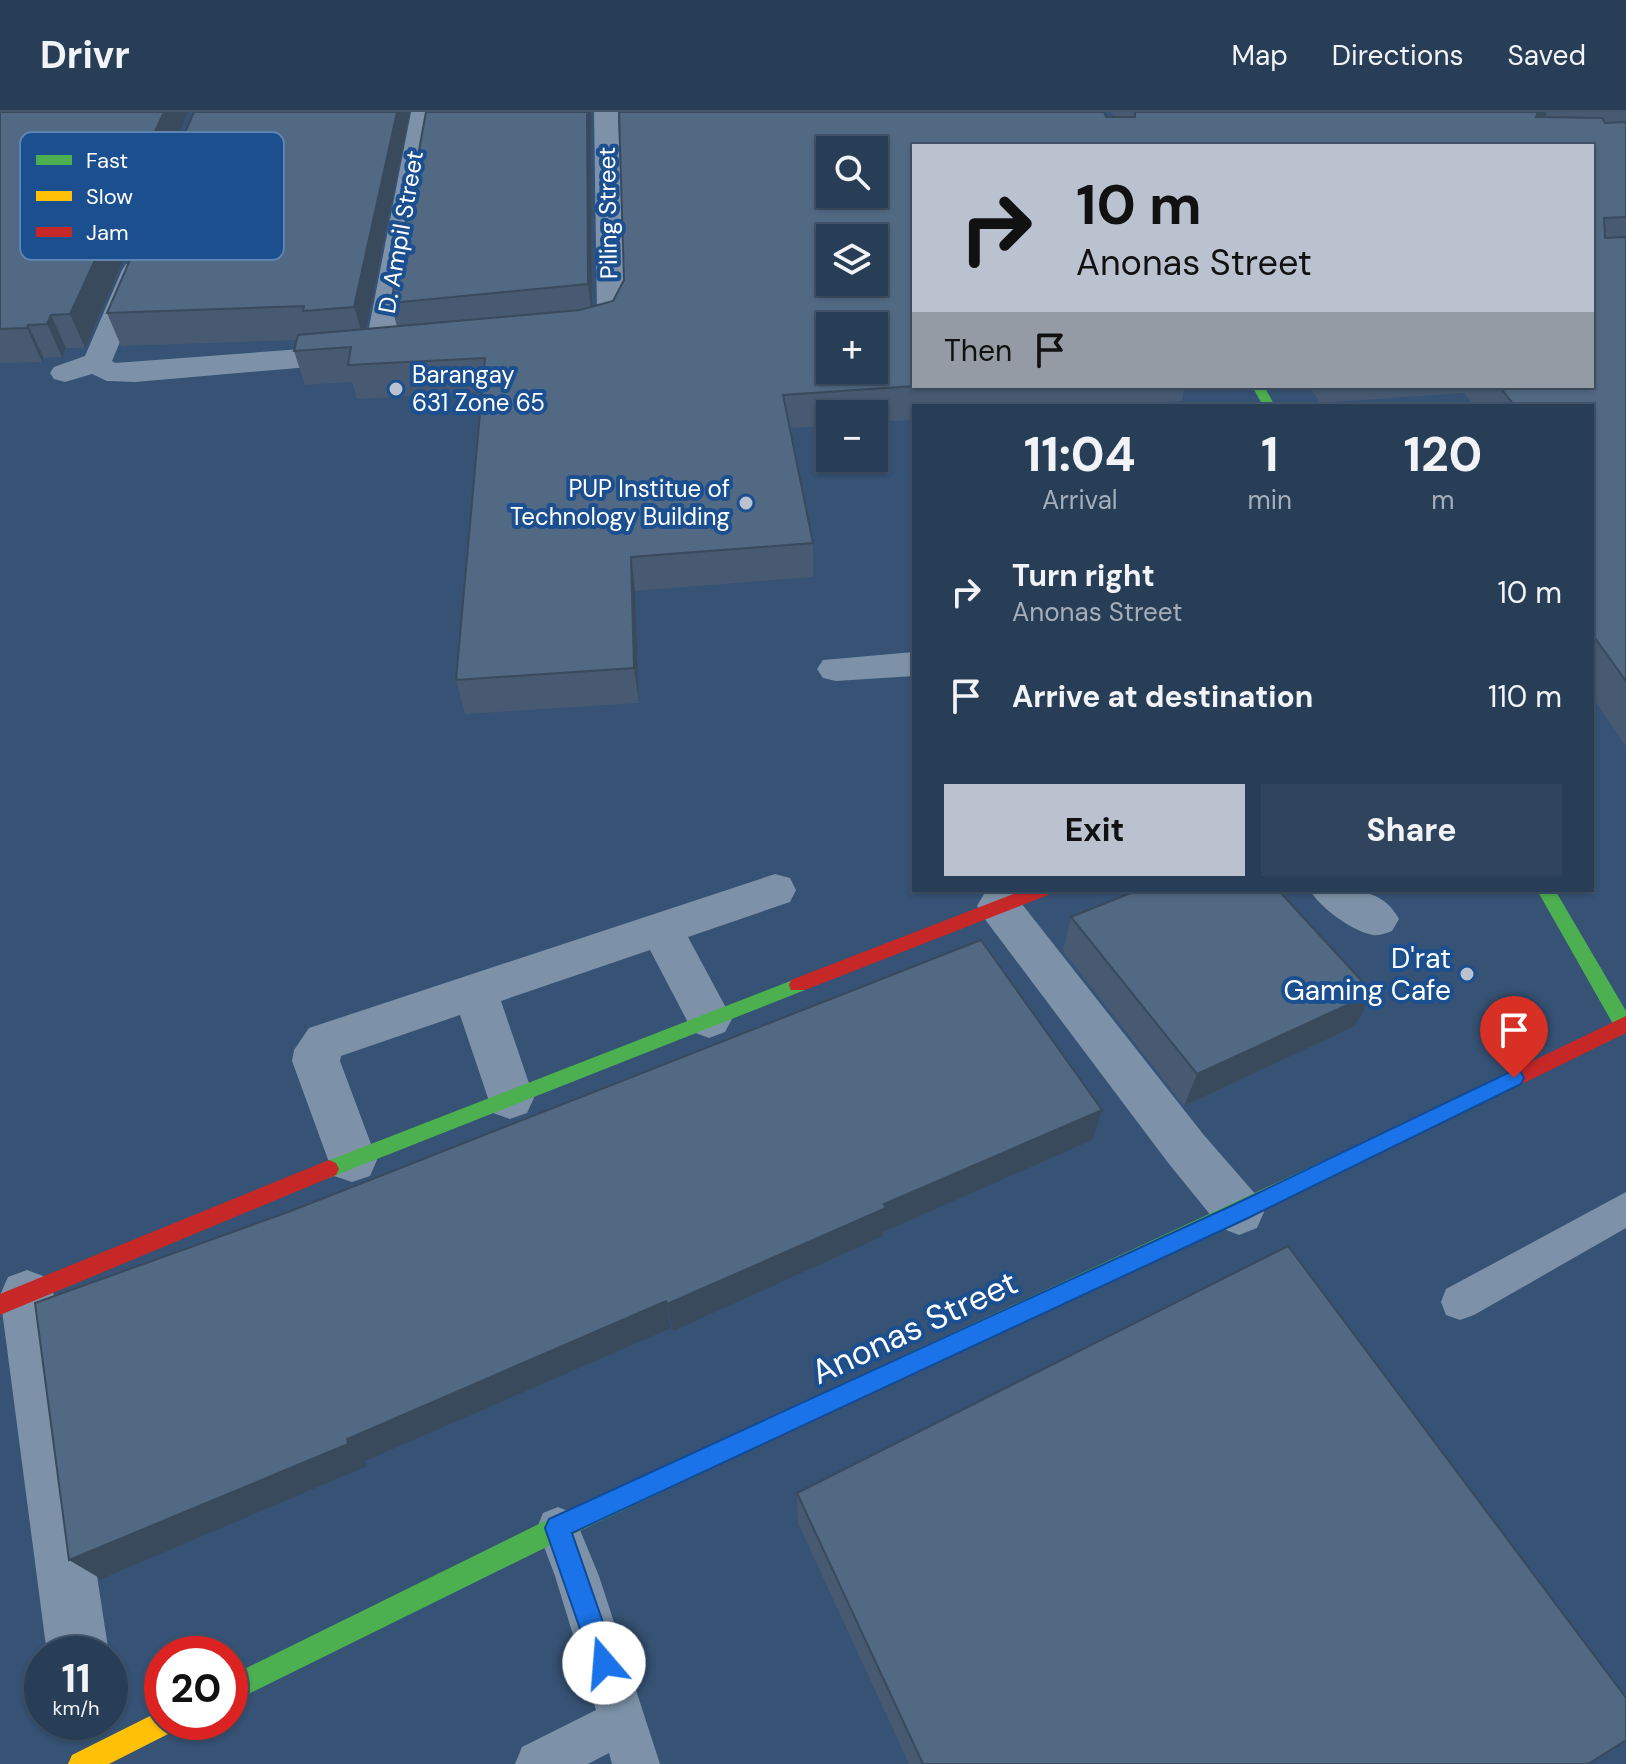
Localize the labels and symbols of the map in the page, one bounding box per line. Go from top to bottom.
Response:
legend [20,132,284,260]
text: Fast [86,146,128,175]
street label: Piling Street [591,147,624,279]
street label: D. Ampil Street [371,148,430,316]
text: Slow [86,182,133,211]
text: Jam [86,218,129,247]
place label: Barangay 631 Zone 65 [412,359,545,418]
marker: Barangay 631 Zone 65 [387,380,405,398]
place label: PUP Institue of Technology Building [510,473,730,532]
marker: PUP Institue of Technology Building [737,494,755,512]
place label: D'rat Gaming Cafe [1284,940,1451,1009]
marker: D'rat Gaming Cafe [1458,965,1476,983]
pin [1480,996,1548,1078]
street label: Anonas Street [804,1260,1025,1395]
position arrow [562,1621,646,1705]
speed limit sign: 20 [144,1636,248,1740]

